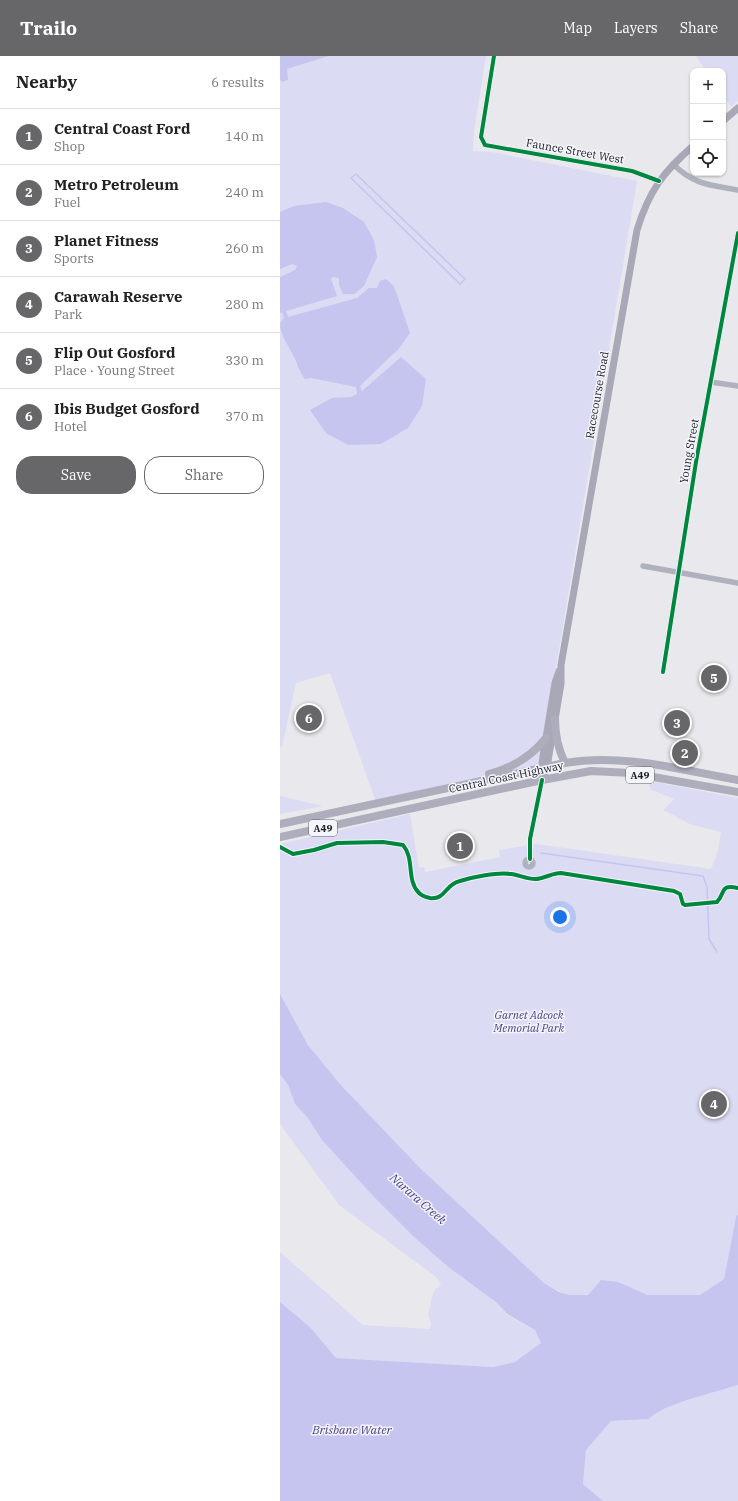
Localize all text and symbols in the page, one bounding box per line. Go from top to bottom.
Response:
text: Trailo [20,16,77,40]
text: Map [564,19,592,37]
text: Layers [614,19,658,37]
text: Share [680,19,718,37]
map controls [690,68,726,176]
button: + [690,68,726,104]
text: Nearby [16,71,77,93]
text: 6 results [211,74,264,91]
button: − [690,104,726,140]
text: Central Coast Ford [54,119,190,138]
text: 1 [25,128,33,145]
text: 140 m [225,128,264,145]
street label: Faunce Street West [525,136,625,167]
text: Shop [54,138,85,155]
button: locate [690,140,726,176]
text: Metro Petroleum [54,175,179,194]
text: 2 [25,184,33,201]
text: 240 m [225,184,264,201]
text: Fuel [54,194,81,211]
text: Planet Fitness [54,231,159,250]
text: 3 [25,240,33,257]
text: 260 m [225,240,264,257]
text: Sports [54,250,94,267]
text: Carawah Reserve [54,287,183,306]
text: 4 [25,296,33,313]
text: 280 m [225,296,264,313]
text: Park [54,306,82,323]
text: Flip Out Gosford [54,343,176,362]
street label: Racecourse Road [582,350,612,440]
text: 5 [25,352,33,369]
text: 330 m [225,352,264,369]
text: Place · Young Street [54,362,175,379]
text: Ibis Budget Gosford [54,399,200,418]
text: 6 [25,408,33,425]
text: 370 m [225,408,264,425]
street label: Young Street [676,417,702,485]
text: Hotel [54,418,87,435]
button: Save [16,456,136,494]
button: Share [144,456,264,494]
pin: 5 [701,663,727,693]
pin: 6 [296,703,322,733]
pin: 3 [664,708,690,738]
pin: 2 [672,738,698,768]
street label: Central Coast Highway [447,758,565,796]
road number: A49 [626,767,654,783]
road number: A49 [309,820,337,836]
pin: 1 [447,831,473,861]
your location [550,907,570,927]
park label: Garnet Adcock Memorial Park [493,1008,565,1035]
pin: 4 [701,1089,727,1119]
water label: Narara Creek [386,1169,450,1228]
water label: Brisbane Water [311,1422,393,1437]

